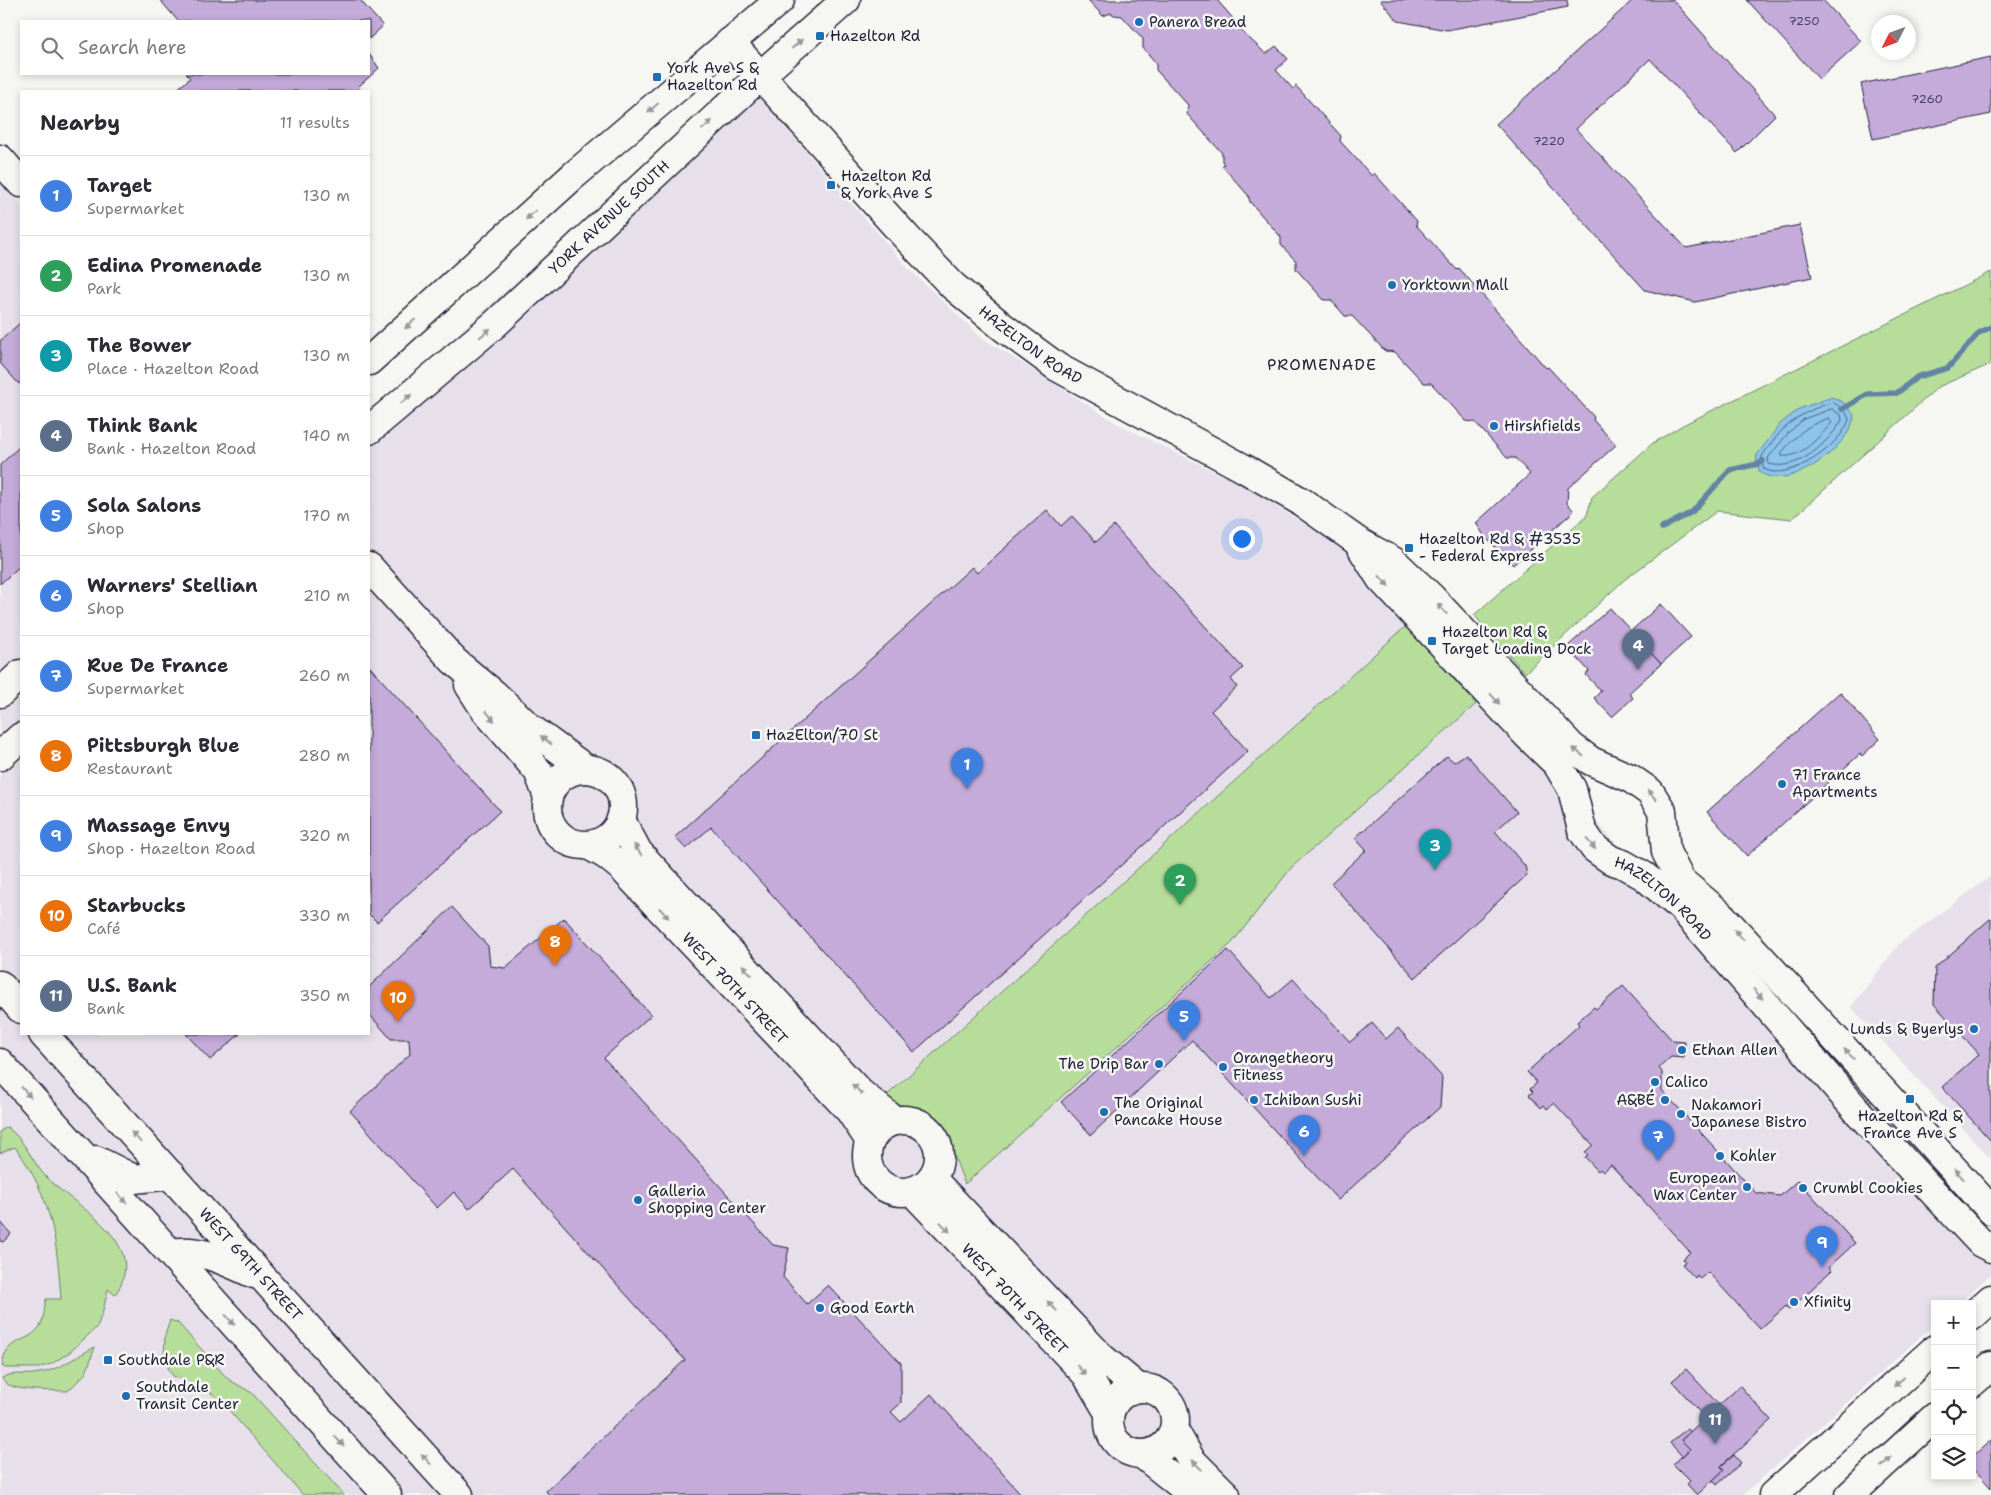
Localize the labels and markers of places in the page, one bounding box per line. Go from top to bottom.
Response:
place label: Panera Bread [1149,12,1247,32]
marker: Panera Bread [1133,16,1145,28]
place label: Hazelton Rd [830,26,921,46]
marker: Hazelton Rd [814,30,826,42]
place label: York Ave S & Hazelton Rd [667,58,759,95]
marker: York Ave S & Hazelton Rd [651,71,663,83]
place label: Hazelton Rd & York Ave S [841,166,933,203]
marker: Hazelton Rd & York Ave S [825,179,837,191]
place label: Yorktown Mall [1402,275,1509,295]
marker: Yorktown Mall [1386,279,1398,291]
place label: Hirshfields [1504,416,1581,436]
marker: Hirshfields [1488,420,1500,432]
place label: Hazelton Rd & #3535 - Federal Express [1419,529,1581,566]
marker: Hazelton Rd & #3535 - Federal Express [1403,542,1415,554]
place label: Hazelton Rd & Target Loading Dock [1442,622,1592,659]
pin: 4 [1622,629,1654,670]
marker: Hazelton Rd & Target Loading Dock [1426,635,1438,647]
place label: HazElton/70 St [766,725,878,745]
marker: HazElton/70 St [750,729,762,741]
pin: 1 [951,748,983,789]
place label: 71 France Apartments [1792,765,1878,802]
marker: 71 France Apartments [1776,778,1788,790]
pin: 3 [1419,829,1451,870]
pin: 2 [1164,864,1196,905]
pin: 8 [539,925,571,966]
pin: 10 [382,981,414,1022]
pin: 5 [1168,1000,1200,1041]
place label: Lunds & Byerlys [1850,1019,1964,1039]
marker: Lunds & Byerlys [1968,1023,1980,1035]
place label: Ethan Allen [1692,1040,1777,1060]
marker: Ethan Allen [1676,1044,1688,1056]
place label: Orangetheory Fitness [1233,1048,1334,1085]
place label: The Drip Bar [1059,1054,1149,1074]
marker: The Drip Bar [1153,1058,1165,1070]
marker: Orangetheory Fitness [1217,1061,1229,1073]
place label: Calico [1665,1072,1708,1092]
marker: Calico [1649,1076,1661,1088]
place label: A&BÉ [1616,1089,1655,1110]
place label: Ichiban Sushi [1264,1090,1362,1110]
place label: The Original Pancake House [1114,1093,1223,1130]
marker: Hazelton Rd & France Ave S [1904,1093,1916,1105]
marker: Ichiban Sushi [1248,1094,1260,1106]
marker: A&BÉ [1659,1094,1671,1106]
place label: Nakamori Japanese Bistro [1691,1095,1807,1132]
marker: The Original Pancake House [1098,1106,1110,1118]
place label: Hazelton Rd & France Ave S [1858,1106,1963,1143]
marker: Nakamori Japanese Bistro [1675,1108,1687,1120]
pin: 6 [1288,1115,1320,1156]
pin: 7 [1642,1120,1674,1161]
place label: Kohler [1730,1146,1777,1166]
marker: Kohler [1714,1150,1726,1162]
place label: European Wax Center [1653,1168,1737,1205]
place label: Crumbl Cookies [1813,1178,1923,1198]
place label: Galleria Shopping Center [648,1181,766,1218]
marker: European Wax Center [1741,1181,1753,1193]
marker: Crumbl Cookies [1797,1182,1809,1194]
marker: Galleria Shopping Center [632,1194,644,1206]
pin: 9 [1806,1226,1838,1267]
place label: Xfinity [1804,1292,1851,1312]
marker: Xfinity [1788,1296,1800,1308]
place label: Good Earth [830,1298,915,1318]
marker: Good Earth [814,1302,826,1314]
place label: Southdale P&R [118,1350,224,1370]
marker: Southdale P&R [102,1354,114,1366]
place label: Southdale Transit Center [136,1377,239,1414]
marker: Southdale Transit Center [120,1390,132,1402]
pin: 11 [1699,1403,1731,1444]

